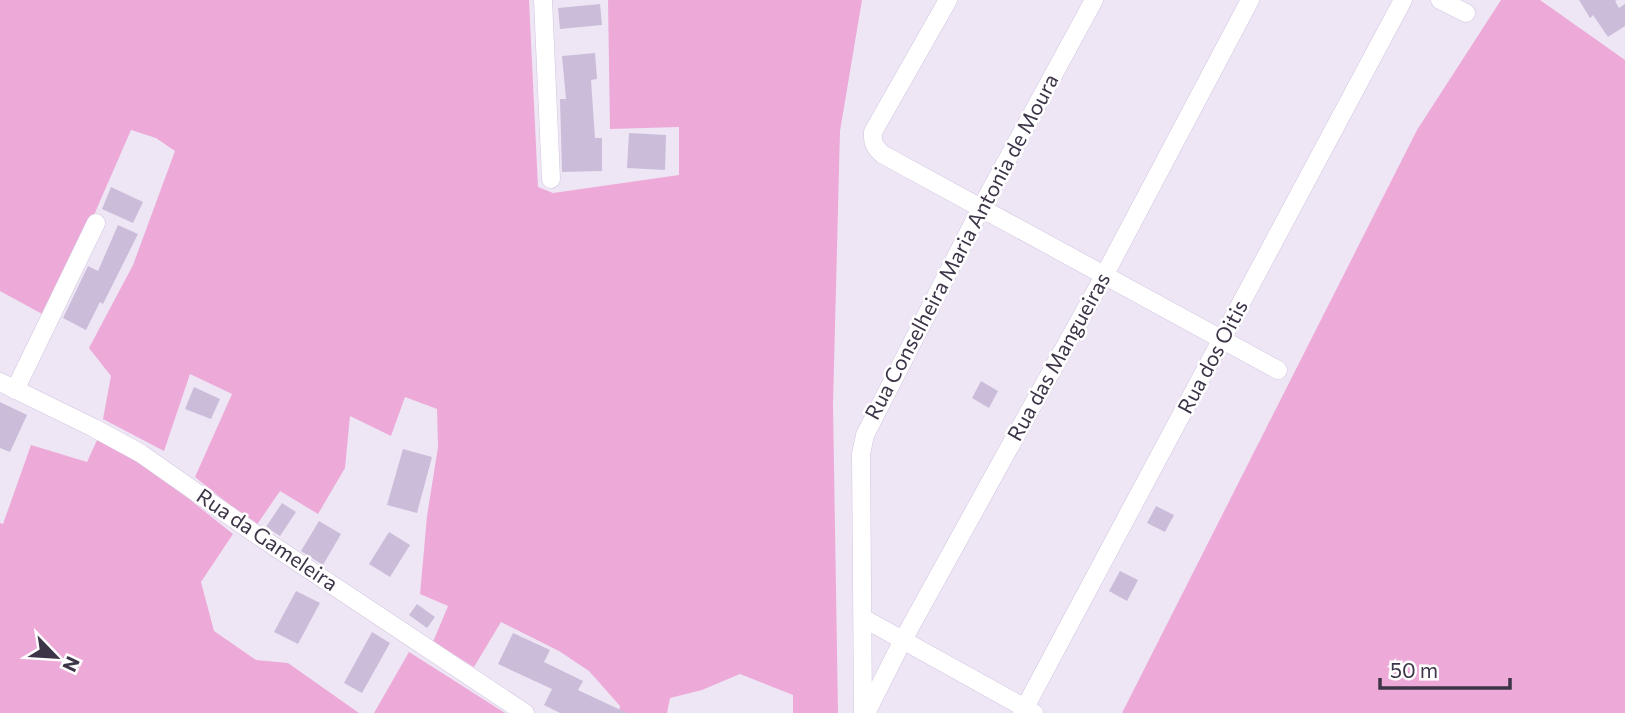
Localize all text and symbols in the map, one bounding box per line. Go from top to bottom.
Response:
street label: Rua Conselheira Maria Antonia de Moura [859,69,1063,423]
street label: Rua das Mangueiras [1001,268,1114,445]
street label: Rua dos Oitis [1171,295,1252,417]
street label: Rua da Gameleira [193,482,343,595]
north arrow [21,622,91,692]
scale bar [1380,646,1510,690]
text: N [58,653,85,676]
text: 50 m [1390,657,1438,682]

